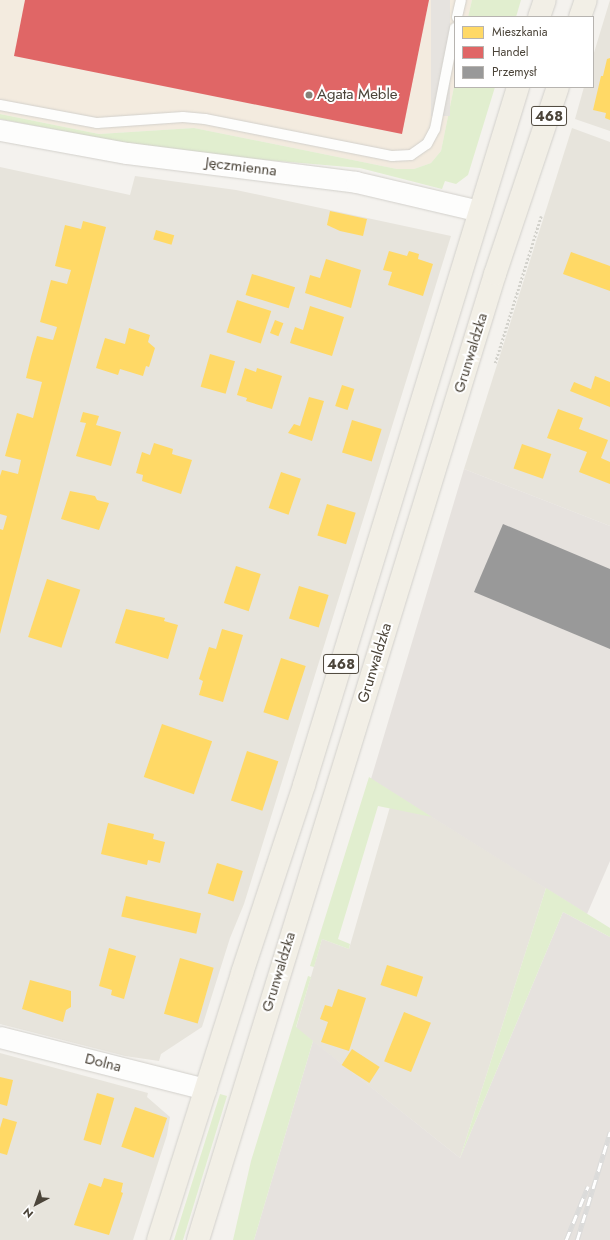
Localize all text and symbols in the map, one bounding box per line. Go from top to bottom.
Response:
legend [454,16,594,88]
text: Mieszkania [492,23,548,41]
text: Handel [492,43,528,61]
text: Przemysł [492,63,537,81]
place label: Agata Meble [317,86,398,104]
marker: Agata Meble [304,90,314,100]
road number: 468 [531,104,567,128]
street label: Jęczmienna [204,154,278,180]
street label: Grunwaldzka [450,311,492,395]
street label: Grunwaldzka [354,621,396,705]
road number: 468 [323,652,359,676]
street label: Grunwaldzka [258,930,300,1014]
street label: Dolna [83,1050,123,1076]
north arrow [16,1184,56,1224]
text: N [20,1204,37,1222]

